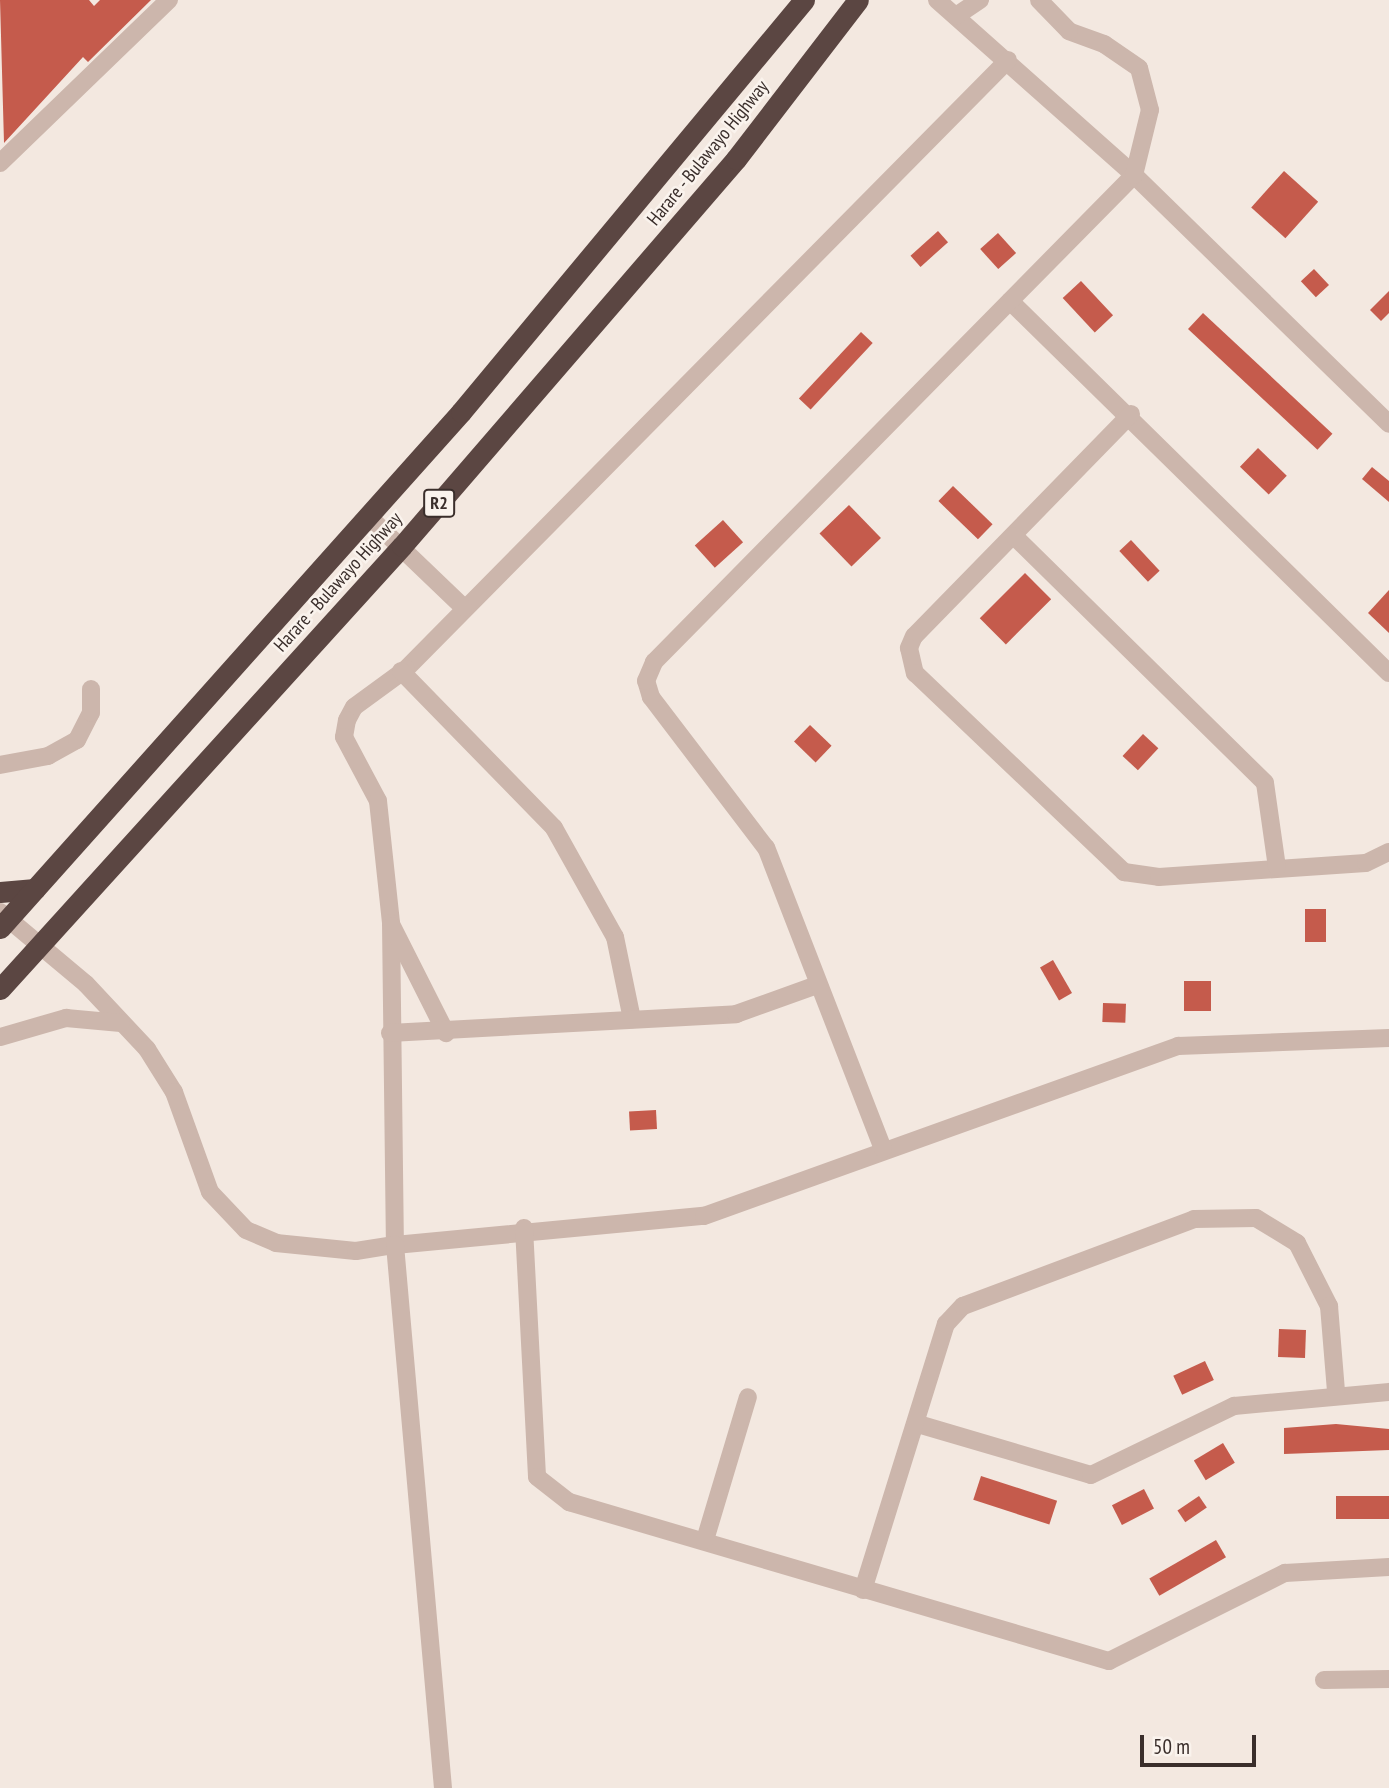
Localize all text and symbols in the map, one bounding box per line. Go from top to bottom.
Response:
street label: Harare - Bulawayo Highway [642,75,774,231]
road number: R2 [422,489,457,518]
street label: Harare - Bulawayo Highway [269,507,407,657]
scale bar [1144,1722,1260,1766]
text: 50 m [1153,1733,1190,1760]

